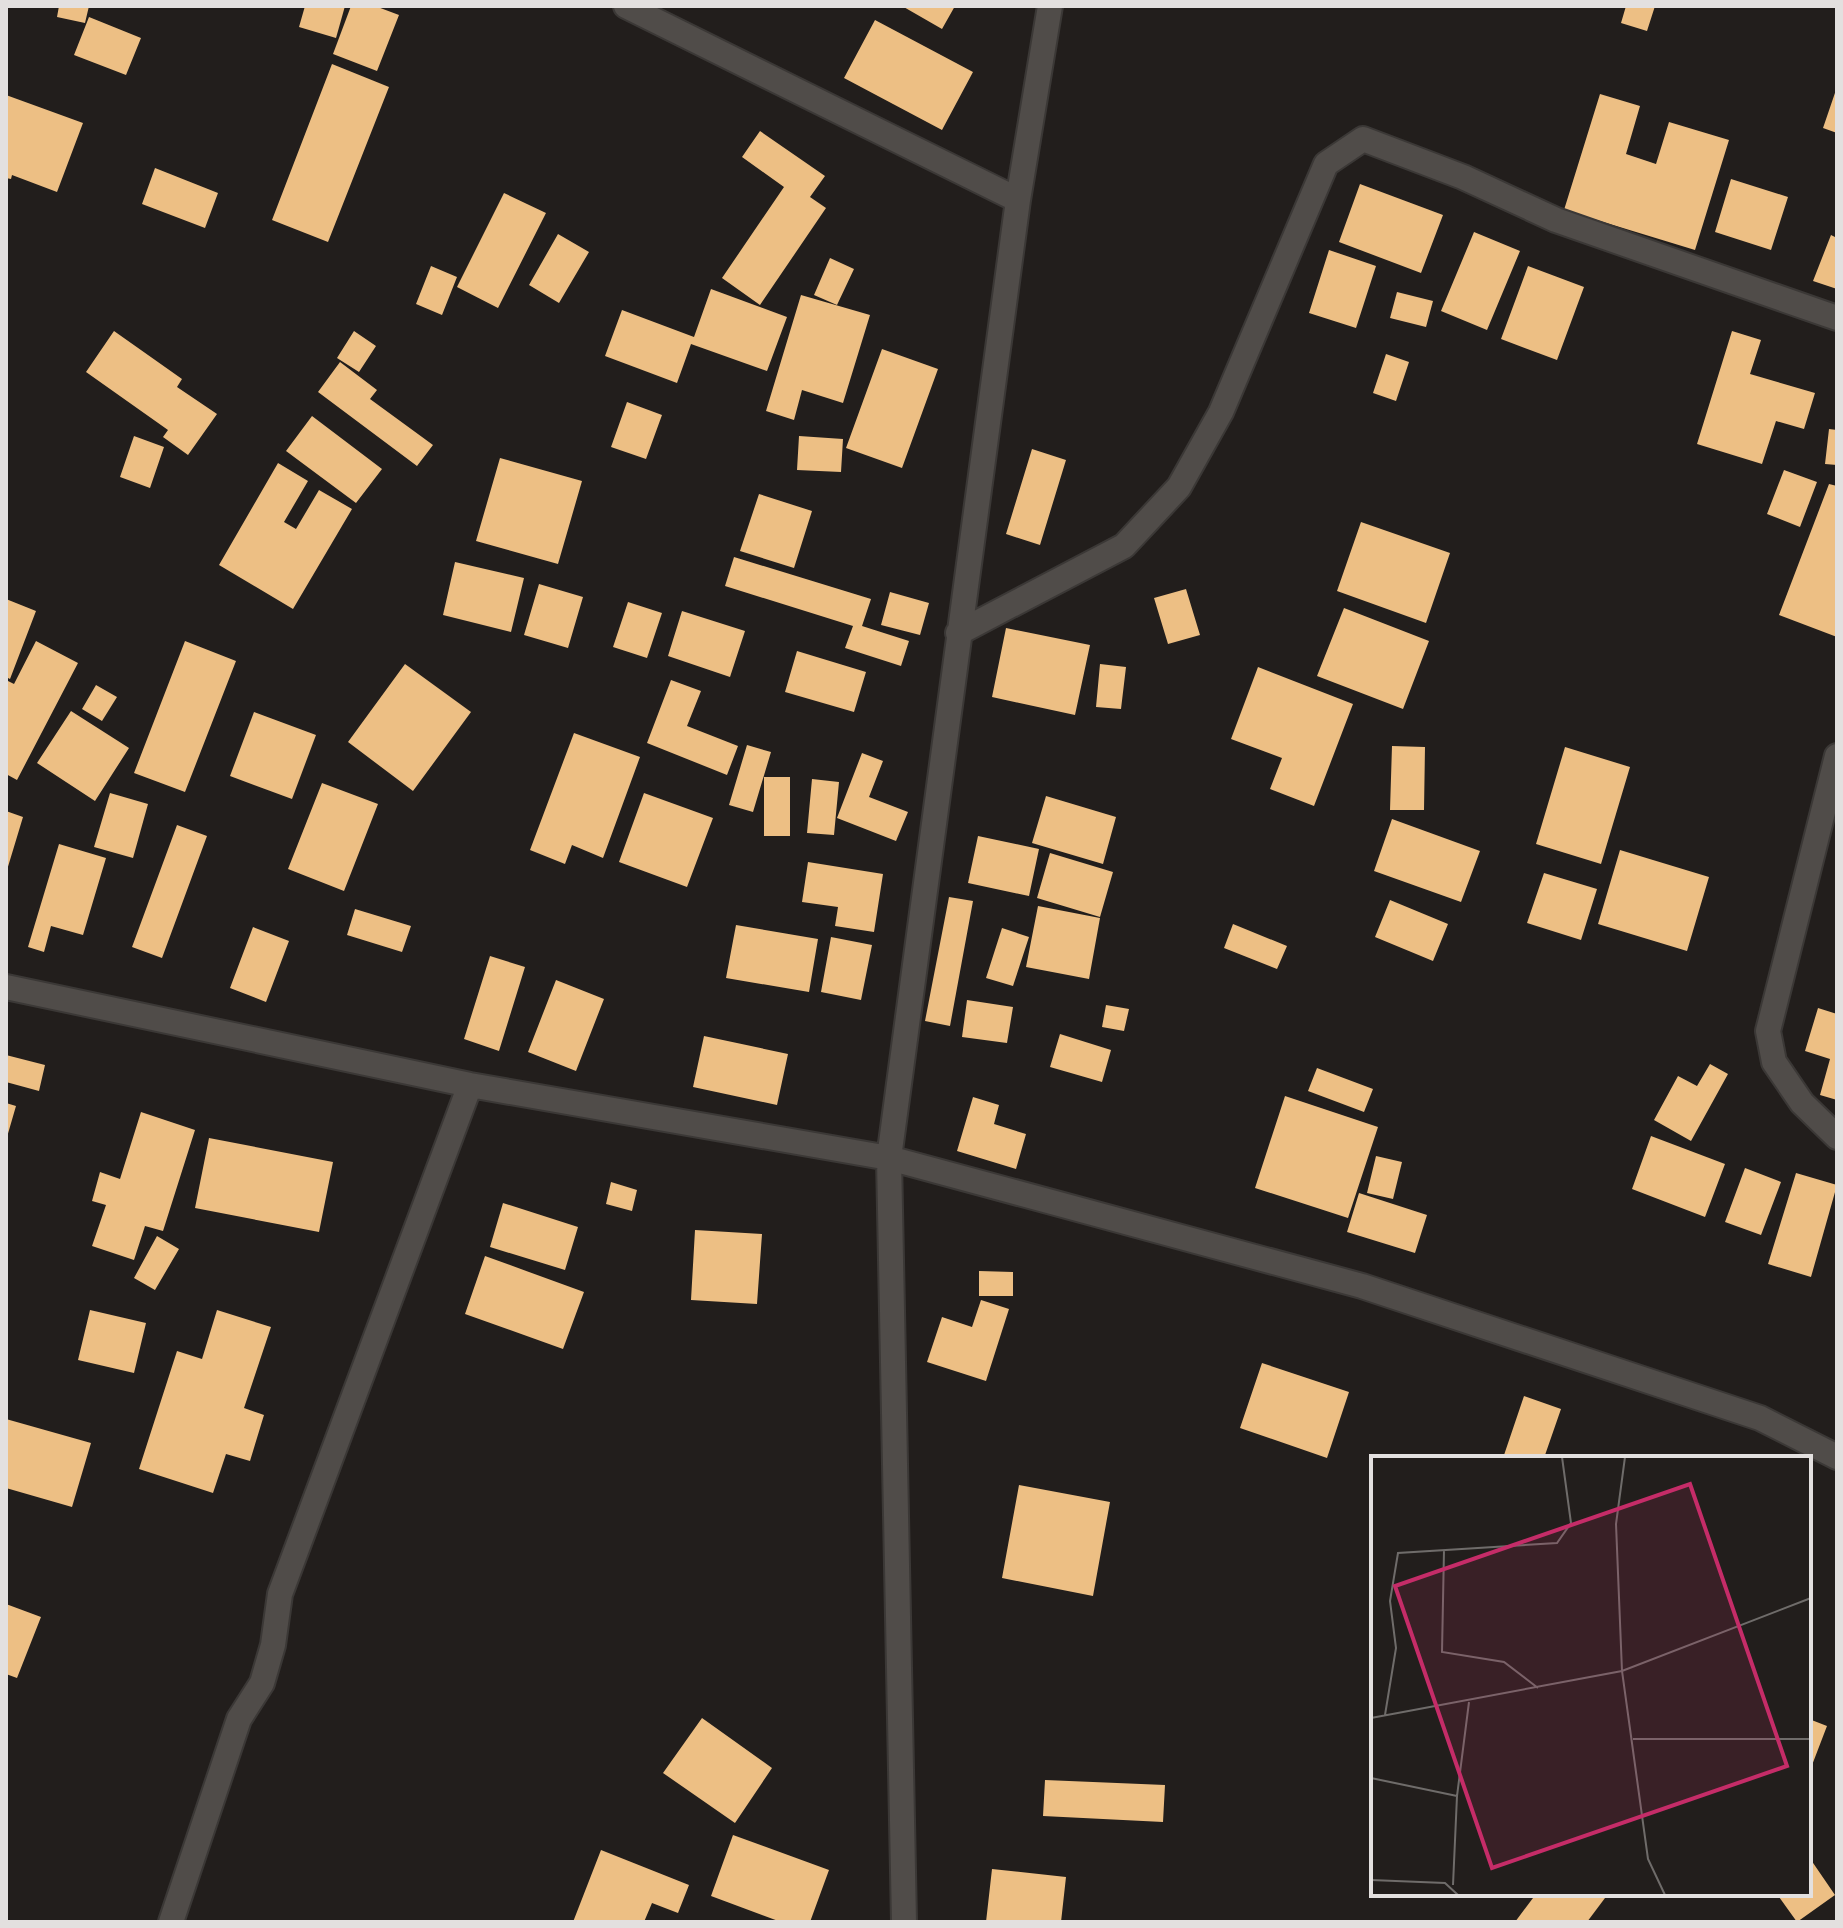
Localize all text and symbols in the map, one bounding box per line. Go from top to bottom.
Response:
inset map [1371,1456,1811,1896]

